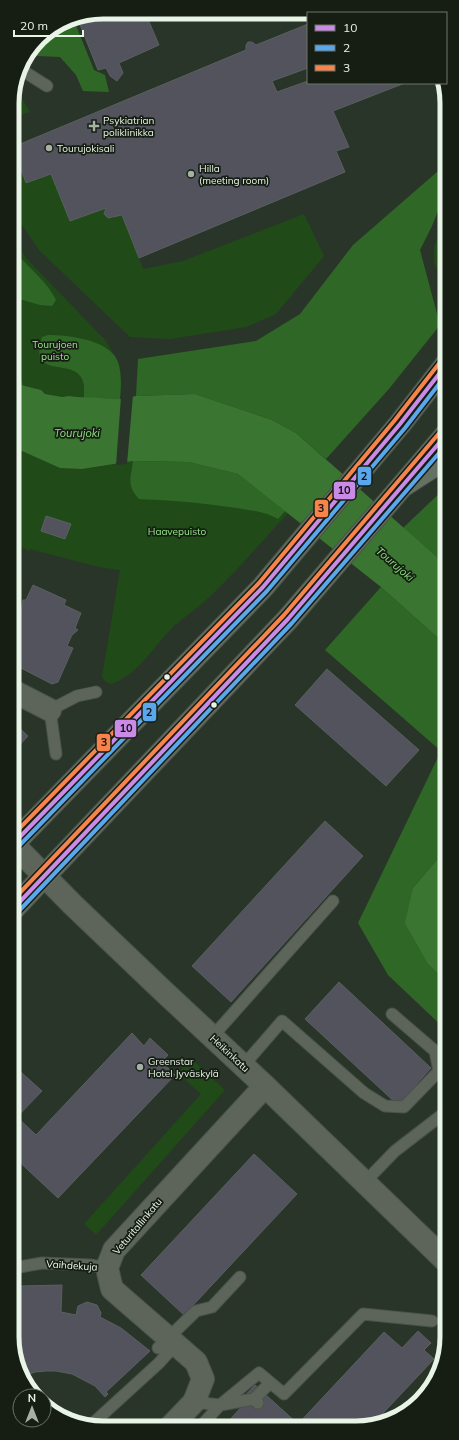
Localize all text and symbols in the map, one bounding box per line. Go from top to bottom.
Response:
scale bar [14,12,83,38]
legend [307,12,447,84]
text: 20 m [20,18,48,33]
text: 10 [343,20,357,35]
text: 2 [343,40,350,55]
text: 3 [343,60,350,75]
place label: Psykiatrian poliklinikka [103,114,155,139]
marker: Psykiatrian poliklinikka [88,120,100,132]
place label: Tourujokisali [57,142,115,155]
marker: Tourujokisali [44,143,54,153]
place label: Hilla (meeting room) [199,162,269,187]
marker: Hilla (meeting room) [186,169,196,179]
park label: Tourujoen puisto [32,338,78,363]
water label: Tourujoki [54,426,100,440]
line badge: 2 [357,466,372,486]
text: 2 [361,469,368,483]
line badge: 10 [333,481,356,500]
text: 10 [337,483,351,497]
line badge: 3 [314,499,329,518]
text: 3 [318,501,325,515]
park label: Haavepuisto [148,525,207,538]
water label: Tourujoki [373,544,417,585]
unlabelled marker [162,672,172,682]
unlabelled marker [209,700,219,710]
line badge: 2 [142,702,157,722]
text: 2 [146,705,153,719]
line badge: 10 [114,719,137,738]
text: 10 [119,721,133,735]
line badge: 3 [96,733,111,752]
text: 3 [101,735,108,749]
street label: Heikinkatu [207,1032,252,1075]
place label: Greenstar Hotel Jyväskylä [148,1055,219,1080]
marker: Greenstar Hotel Jyväskylä [135,1062,145,1072]
street label: Veturitallinkatu [110,1195,165,1257]
street label: Vaihdekuja [46,1257,98,1274]
north arrow [12,1388,52,1428]
text: N [28,1391,36,1405]

